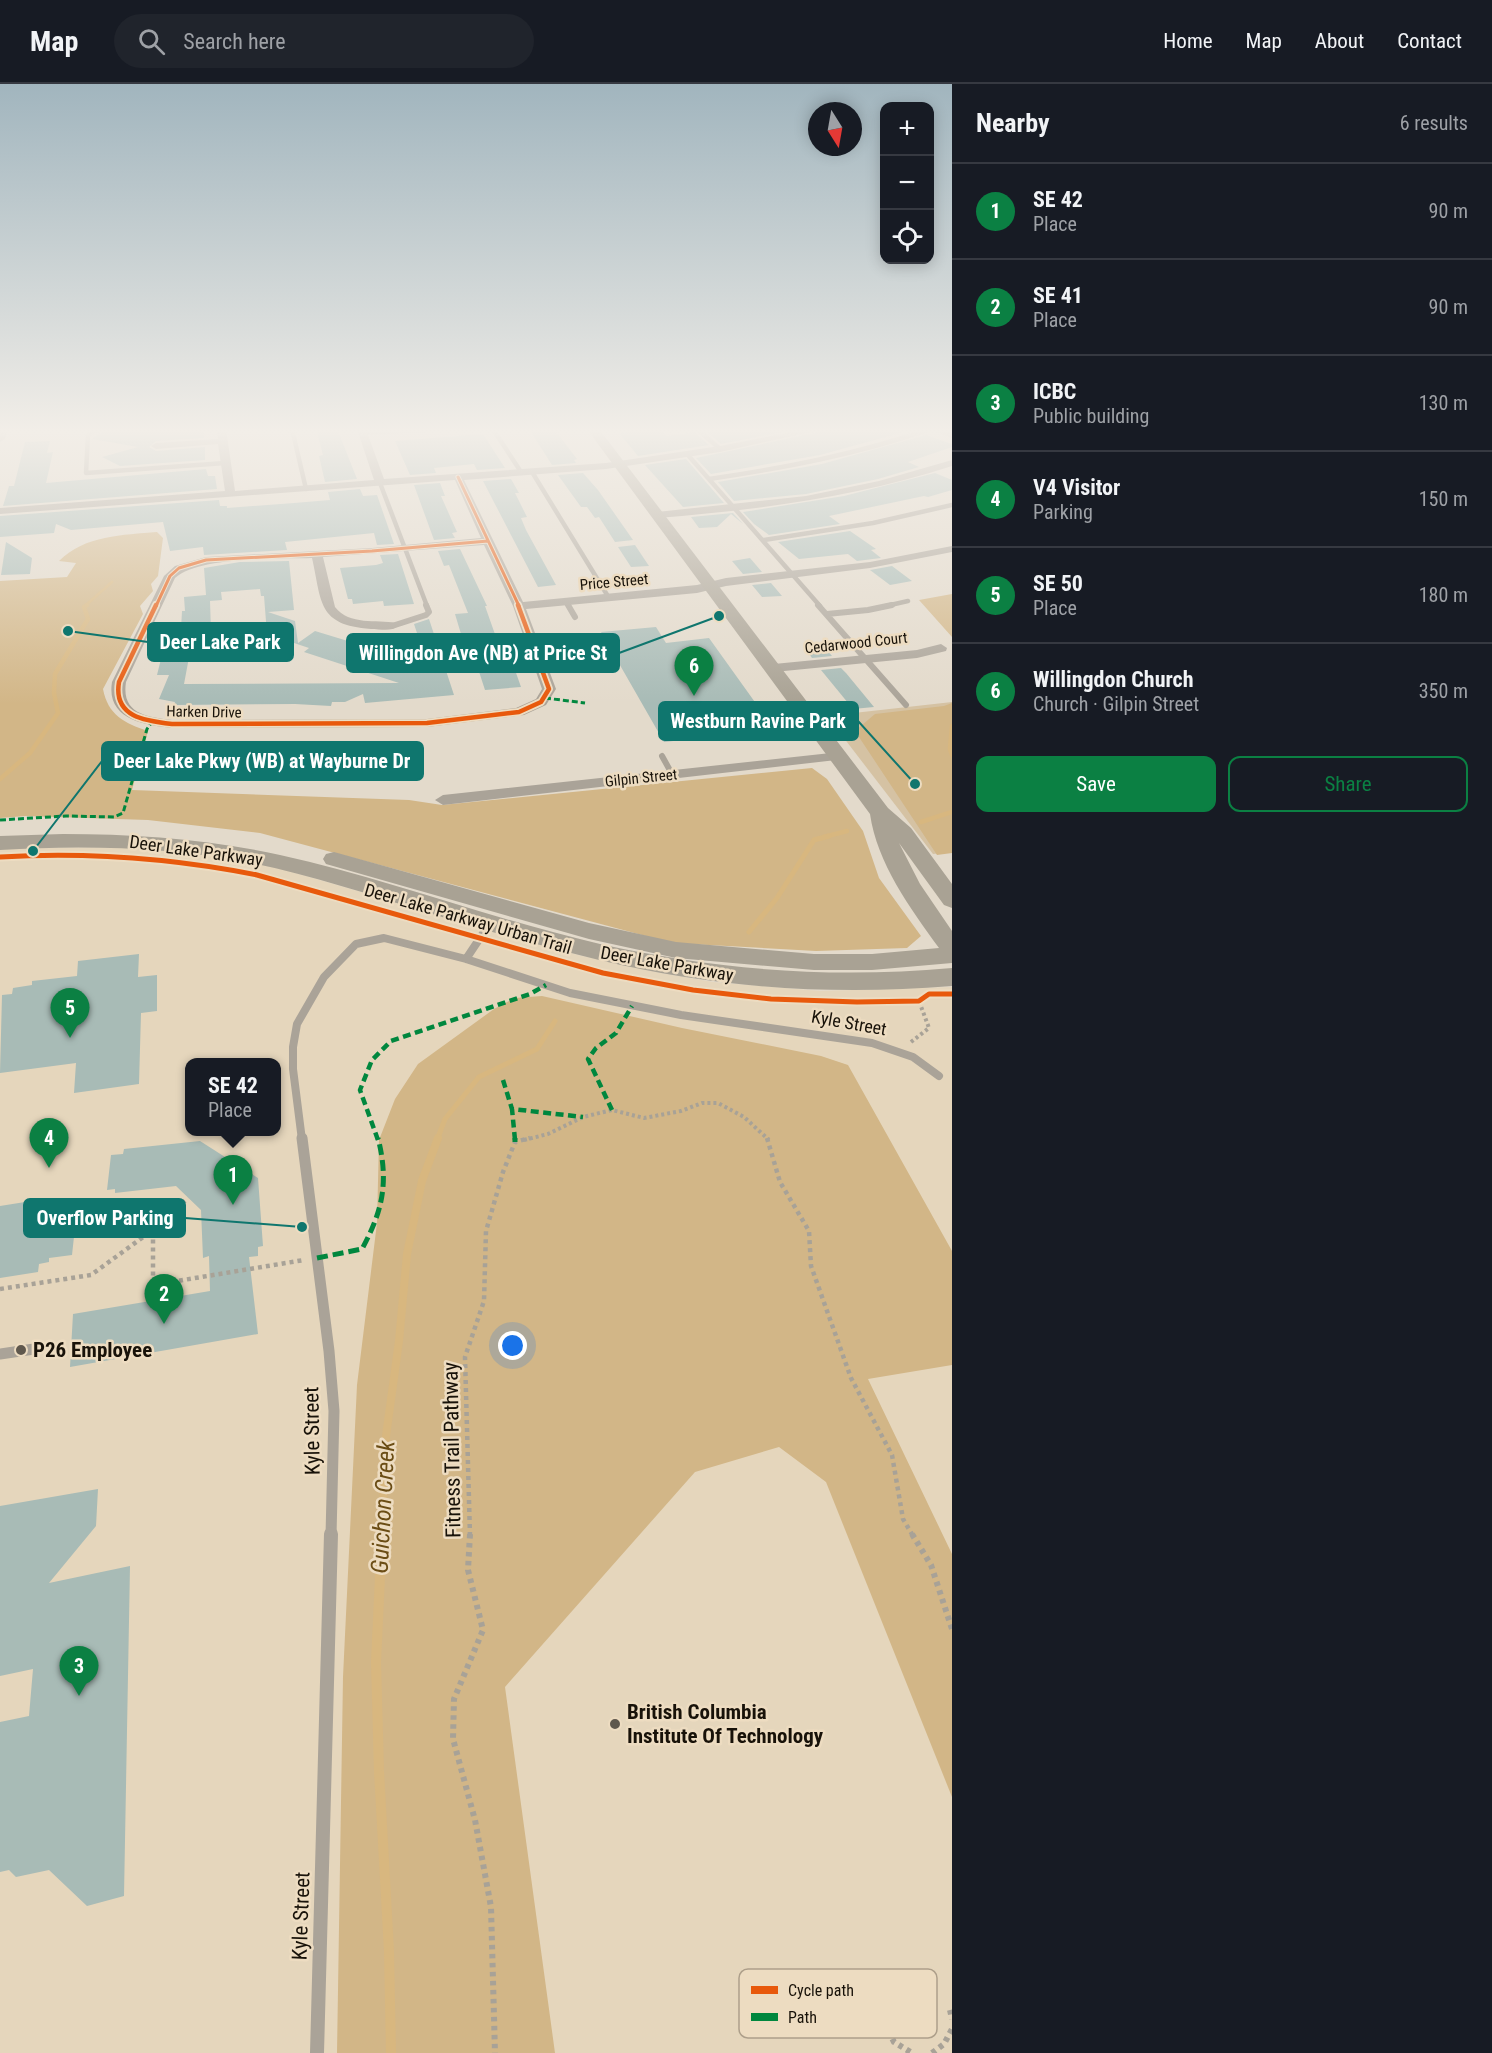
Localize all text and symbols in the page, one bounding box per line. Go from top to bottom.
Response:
search box [114,14,534,68]
text: Map [30,25,78,58]
icon: search [135,25,168,58]
text: Search here [183,29,286,54]
text: Home [1163,29,1213,53]
text: Map [1246,29,1282,53]
text: About [1315,29,1364,53]
text: Contact [1397,29,1462,53]
north arrow [808,102,862,156]
map controls [880,102,934,264]
button: + [880,102,934,156]
text: Nearby [976,108,1050,138]
text: 6 results [1400,111,1468,135]
button: − [880,156,934,210]
text: SE 42 [1033,187,1083,212]
text: 1 [990,199,1001,223]
text: 90 m [1429,199,1468,223]
button: locate [880,210,934,264]
text: Place [1033,212,1077,236]
text: SE 41 [1033,283,1083,308]
text: 2 [990,295,1001,319]
text: 90 m [1429,295,1468,319]
text: Place [1033,308,1077,332]
text: ICBC [1033,379,1076,404]
text: 3 [990,391,1001,415]
text: 130 m [1419,391,1468,415]
text: Public building [1033,404,1149,428]
text: V4 Visitor [1033,475,1120,500]
text: 4 [990,487,1001,511]
text: 150 m [1419,487,1468,511]
text: Parking [1033,500,1093,524]
street label: Price Street [579,570,649,594]
text: SE 50 [1033,571,1083,596]
text: 5 [990,583,1001,607]
text: 180 m [1419,583,1468,607]
text: Place [1033,596,1077,620]
callout: Deer Lake Park [148,623,293,661]
street label: Cedarwood Court [804,629,908,657]
text: Deer Lake Park [159,630,281,654]
callout: Willingdon Ave (NB) at Price St [347,634,619,672]
text: Willingdon Ave (NB) at Price St [359,641,607,665]
pin: 6 [674,646,714,696]
text: Willingdon Church [1033,667,1194,692]
text: 6 [990,679,1001,703]
text: 350 m [1419,679,1468,703]
text: Church · Gilpin Street [1033,692,1199,716]
street label: Harken Drive [166,702,242,722]
callout: Westburn Ravine Park [659,702,858,740]
text: Westburn Ravine Park [670,709,846,733]
callout: Deer Lake Pkwy (WB) at Wayburne Dr [102,742,423,780]
text: Deer Lake Pkwy (WB) at Wayburne Dr [114,749,411,773]
button: Save [976,756,1216,812]
button: Share [1228,756,1468,812]
street label: Gilpin Street [604,765,678,791]
street label: Deer Lake Parkway [128,831,264,870]
street label: Deer Lake Parkway Urban Trail [362,879,574,958]
street label: Deer Lake Parkway [599,942,735,986]
pin: 5 [50,988,90,1038]
street label: Kyle Street [810,1006,888,1039]
popup [185,1058,281,1136]
text: SE 42 [208,1073,258,1098]
text: Place [208,1098,252,1122]
pin: 4 [29,1118,68,1168]
pin: 1 [214,1156,252,1205]
callout: Overflow Parking [24,1199,185,1237]
text: Overflow Parking [36,1206,174,1230]
pin: 2 [144,1274,184,1324]
your location [498,1331,527,1360]
place label: P26 Employee [33,1338,152,1362]
marker: P26 Employee [14,1343,28,1357]
street label: Fitness Trail Pathway [438,1362,466,1538]
street label: Kyle Street [299,1387,325,1475]
water label: Guichon Creek [366,1439,400,1574]
pin: 3 [60,1646,98,1696]
place label: British Columbia Institute Of Technology [627,1700,824,1748]
marker: British Columbia Institute Of Technology [608,1717,622,1731]
street label: Kyle Street [287,1871,315,1961]
legend [739,1969,937,2038]
text: Cycle path [788,1981,854,2000]
text: Path [788,2008,817,2027]

